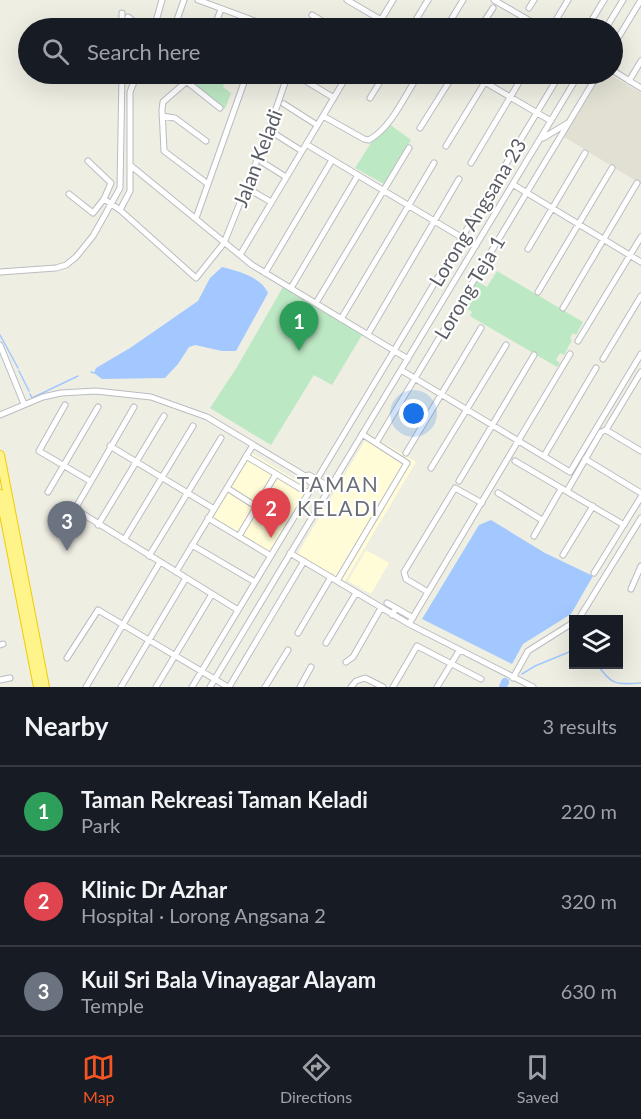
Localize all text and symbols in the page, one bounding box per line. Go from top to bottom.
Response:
search box [18,18,623,84]
icon: search [39,35,72,68]
text: Search here [87,38,200,65]
street label: Jalan Keladi [227,106,287,210]
street label: Lorong Angsana 23 [423,134,531,290]
street label: Lorong Teja 1 [429,231,509,343]
pin: 1 [280,302,318,351]
your location [399,399,428,428]
district label: TAMAN KELADI [297,471,379,520]
pin: 2 [252,488,290,538]
pin: 3 [48,502,86,551]
map controls [569,615,623,669]
button: layers [569,615,623,669]
text: Nearby [24,710,109,742]
text: 3 results [542,714,617,738]
text: Taman Rekreasi Taman Keladi [81,786,368,813]
text: 1 [38,799,49,823]
text: 220 m [561,799,617,823]
text: Park [81,813,120,837]
text: Klinic Dr Azhar [81,876,227,903]
text: 2 [38,889,49,913]
text: 320 m [561,889,617,913]
text: Hospital · Lorong Angsana 2 [81,903,326,927]
text: Kuil Sri Bala Vinayagar Alayam [81,966,376,993]
text: 3 [38,979,49,1003]
text: 630 m [561,979,617,1003]
text: Temple [81,993,144,1017]
tab: Map [82,1051,115,1106]
tab: Directions [280,1051,352,1106]
tab: Saved [517,1051,559,1106]

